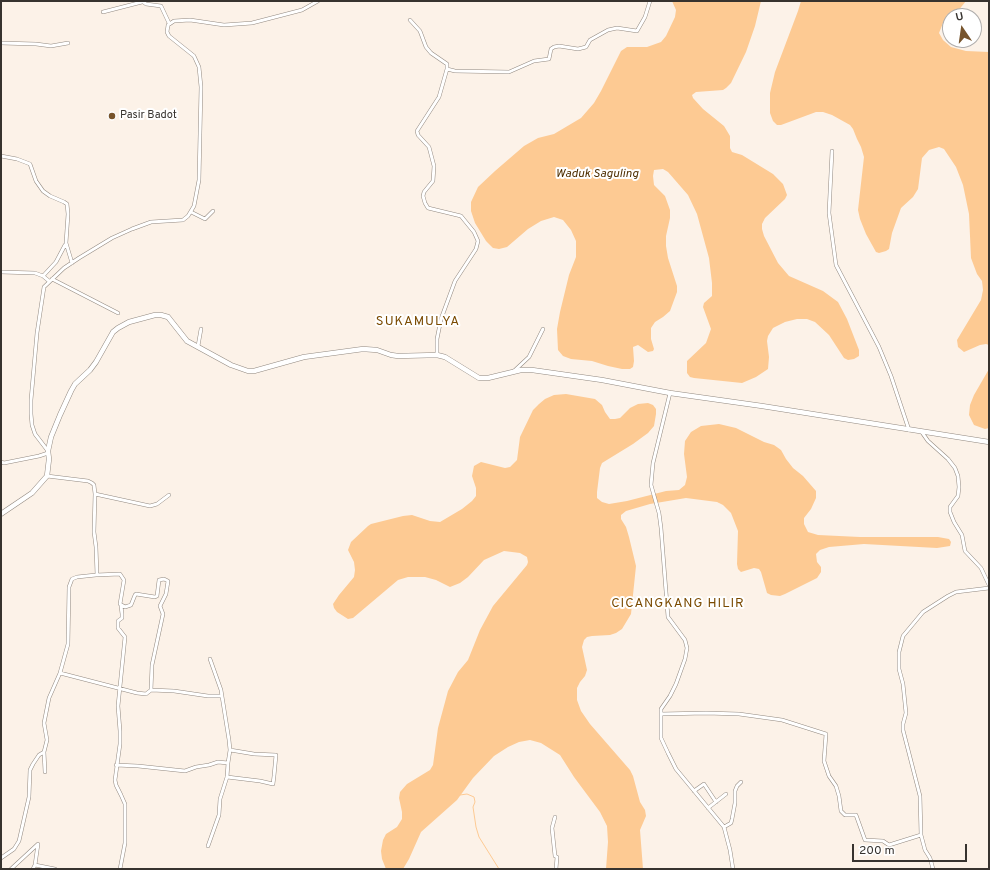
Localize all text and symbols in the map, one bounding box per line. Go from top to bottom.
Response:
north arrow [942,8,982,48]
text: U [954,10,965,25]
place label: Pasir Badot [120,109,177,123]
marker: Pasir Badot [107,111,117,121]
water label: Waduk Saguling [556,168,638,182]
district label: SUKAMULYA [376,314,460,330]
district label: CICANGKANG HILIR [611,596,745,612]
scale bar [854,836,969,862]
text: 200 m [859,843,895,859]

